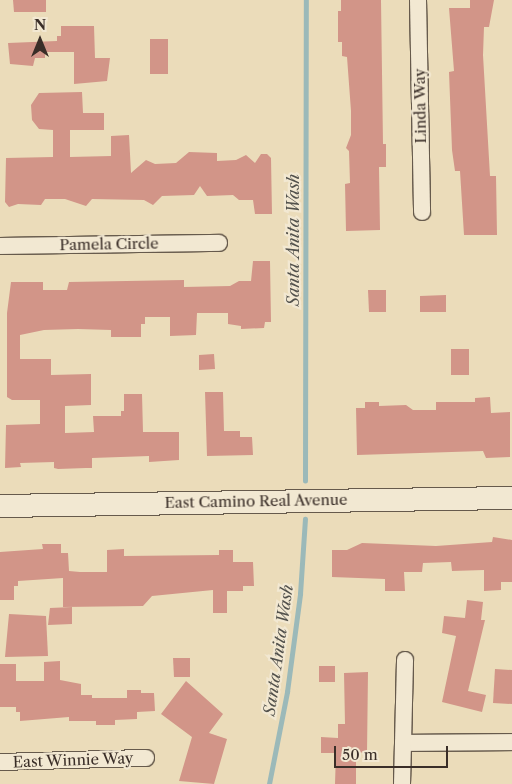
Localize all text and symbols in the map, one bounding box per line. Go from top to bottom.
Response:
north arrow [15,15,65,65]
text: N [34,16,46,34]
street label: Linda Way [410,68,430,144]
water label: Santa Anita Wash [283,174,303,306]
street label: Pamela Circle [59,234,159,254]
street label: East Camino Real Avenue [164,490,348,512]
water label: Santa Anita Wash [259,583,297,717]
scale bar [337,736,451,768]
text: 50 m [342,745,378,764]
street label: East Winnie Way [12,749,134,771]

